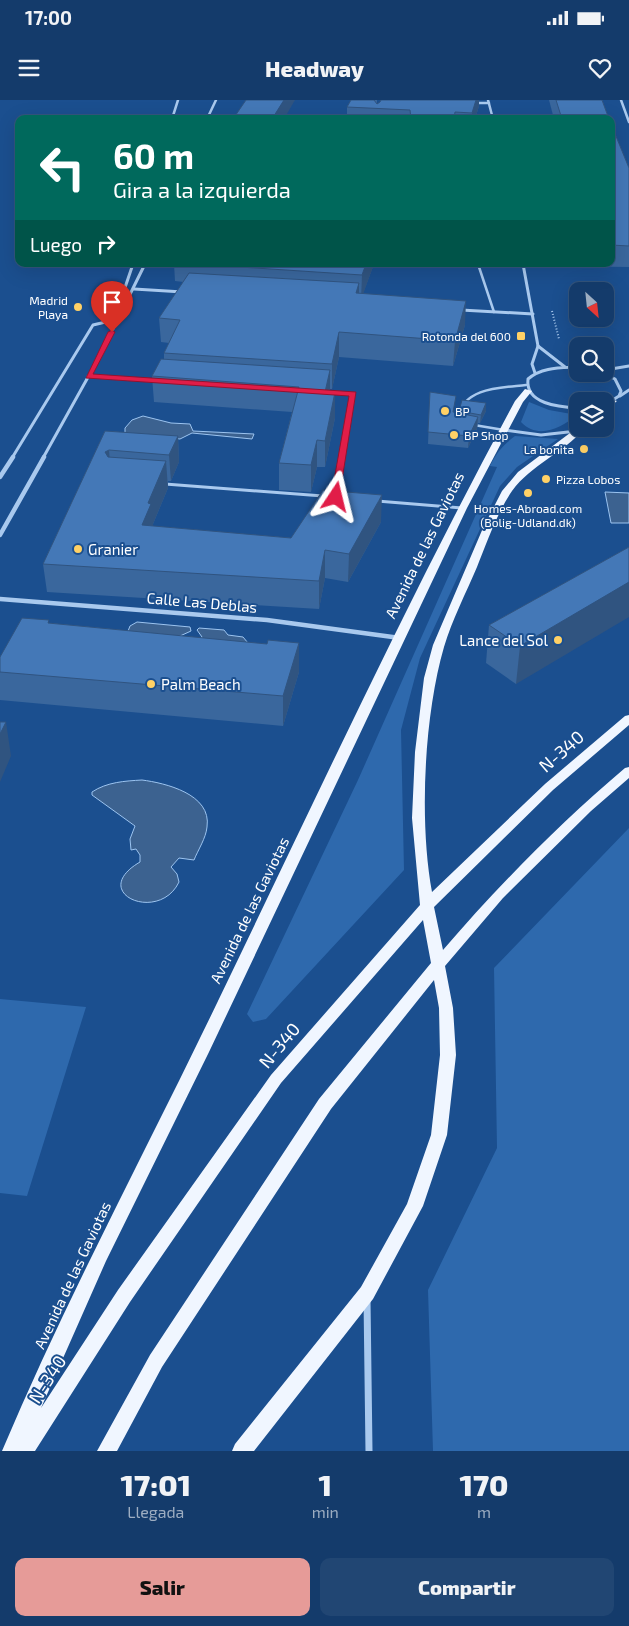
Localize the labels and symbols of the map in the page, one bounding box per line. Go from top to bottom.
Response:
pin [91,281,133,332]
north arrow [569,282,614,328]
place label: Madrid Playa [29,293,68,321]
marker: Madrid Playa [72,301,84,313]
place label: Rotonda del 600 [422,329,511,343]
marker: Rotonda del 600 [515,330,527,342]
place label: BP [455,404,470,418]
marker: BP [439,405,451,417]
place label: BP Shop [464,428,509,442]
marker: BP Shop [448,429,460,441]
place label: La bonita [524,442,574,456]
marker: La bonita [578,443,590,455]
street label: Avenida de las Gaviotas [381,469,467,621]
position arrow [309,470,361,522]
place label: Pizza Lobos [556,472,620,486]
marker: Pizza Lobos [540,473,552,485]
marker: Homes-Abroad.com (Bolig-Udland.dk) [522,487,534,499]
place label: Homes-Abroad.com (Bolig-Udland.dk) [474,501,582,529]
place label: Granier [88,540,138,558]
marker: Granier [72,543,84,555]
street label: Calle Las Deblas [146,588,258,616]
place label: Lance del Sol [459,631,549,649]
marker: Lance del Sol [552,634,564,646]
place label: Palm Beach [161,675,241,693]
marker: Palm Beach [145,678,157,690]
street label: N-340 [534,725,588,777]
street label: Avenida de las Gaviotas [206,834,292,986]
street label: N-340 [254,1018,304,1072]
street label: Avenida de las Gaviotas [30,1198,114,1352]
street label: N-340 [23,1351,71,1407]

